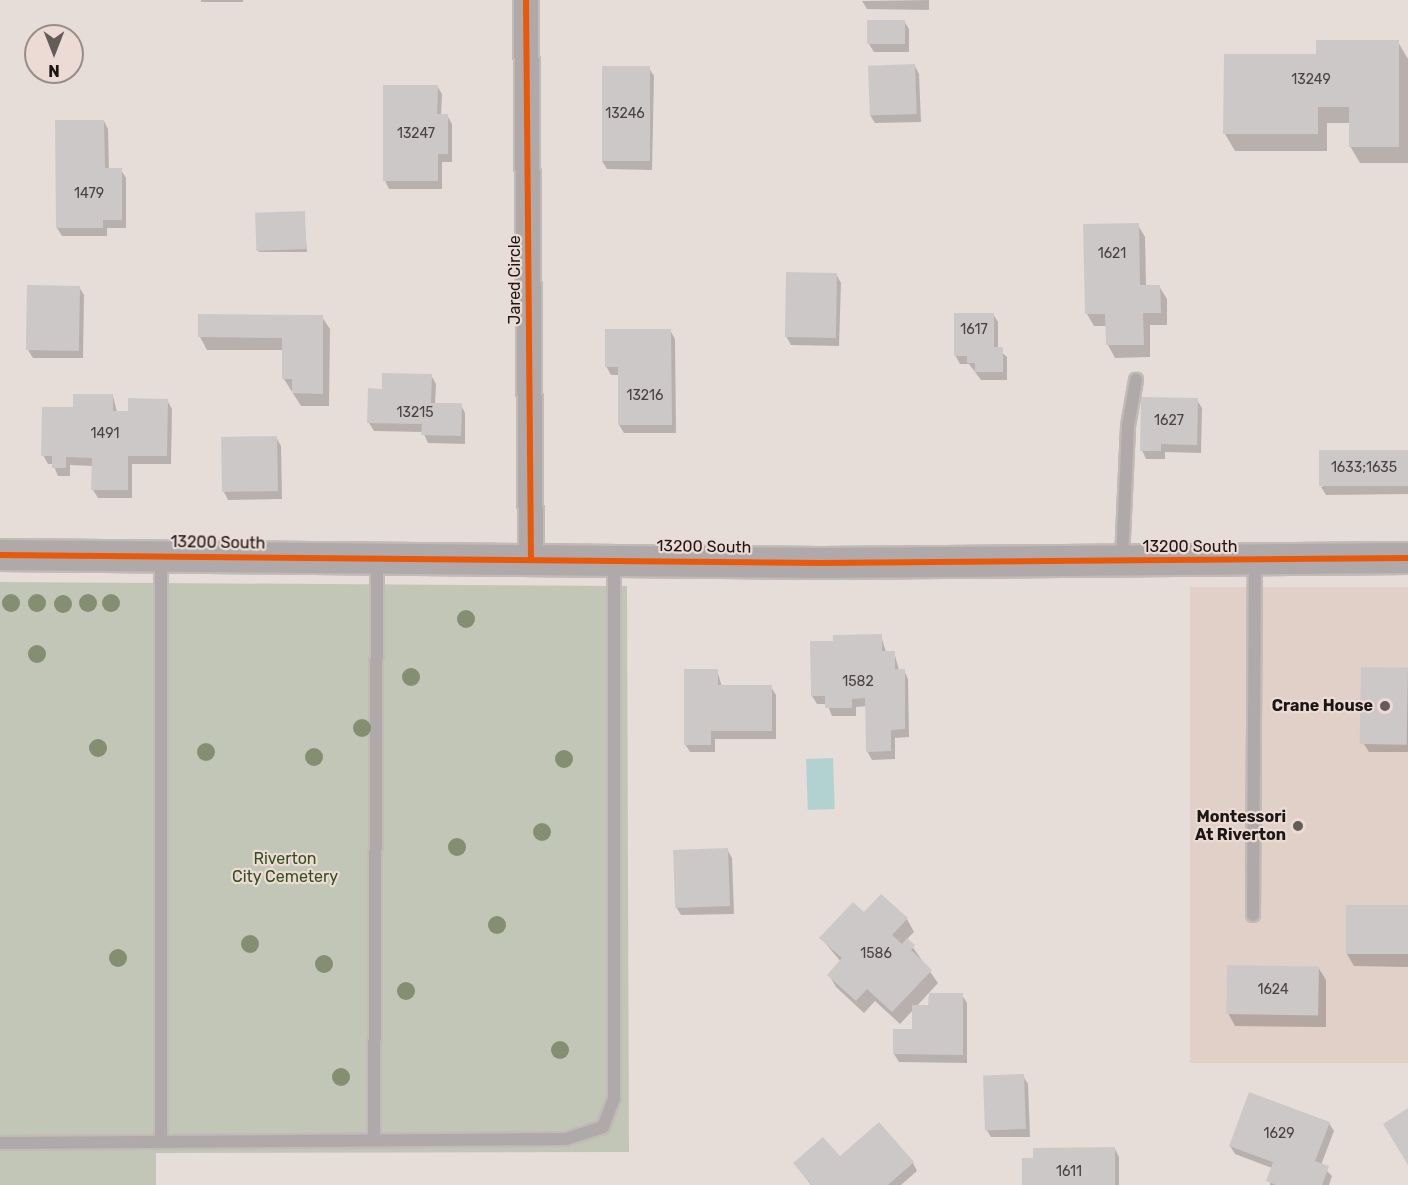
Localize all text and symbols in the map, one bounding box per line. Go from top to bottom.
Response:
north arrow [24,24,84,84]
text: N [48,61,60,80]
house number: 13249 [1291,72,1331,88]
house number: 13246 [605,106,645,122]
house number: 13247 [397,126,435,142]
house number: 1479 [74,186,104,202]
street label: Jared Circle [505,235,525,325]
house number: 1621 [1098,246,1126,262]
house number: 1617 [960,322,988,338]
house number: 13216 [626,388,664,404]
house number: 13215 [397,405,433,421]
house number: 1627 [1154,413,1184,429]
house number: 1491 [91,426,119,442]
house number: 1633;1635 [1331,460,1397,476]
street label: 13200 South [170,533,266,553]
street label: 13200 South [656,537,752,557]
street label: 13200 South [1143,537,1237,557]
house number: 1582 [842,674,874,690]
place label: Crane House [1272,696,1373,716]
marker: Crane House [1378,699,1392,713]
place label: Montessori At Riverton [1195,807,1286,845]
marker: Montessori At Riverton [1291,819,1305,833]
park label: Riverton City Cemetery [232,849,338,887]
house number: 1586 [860,946,892,962]
house number: 1624 [1257,982,1289,998]
house number: 1629 [1264,1126,1294,1142]
house number: 1611 [1056,1164,1082,1180]

